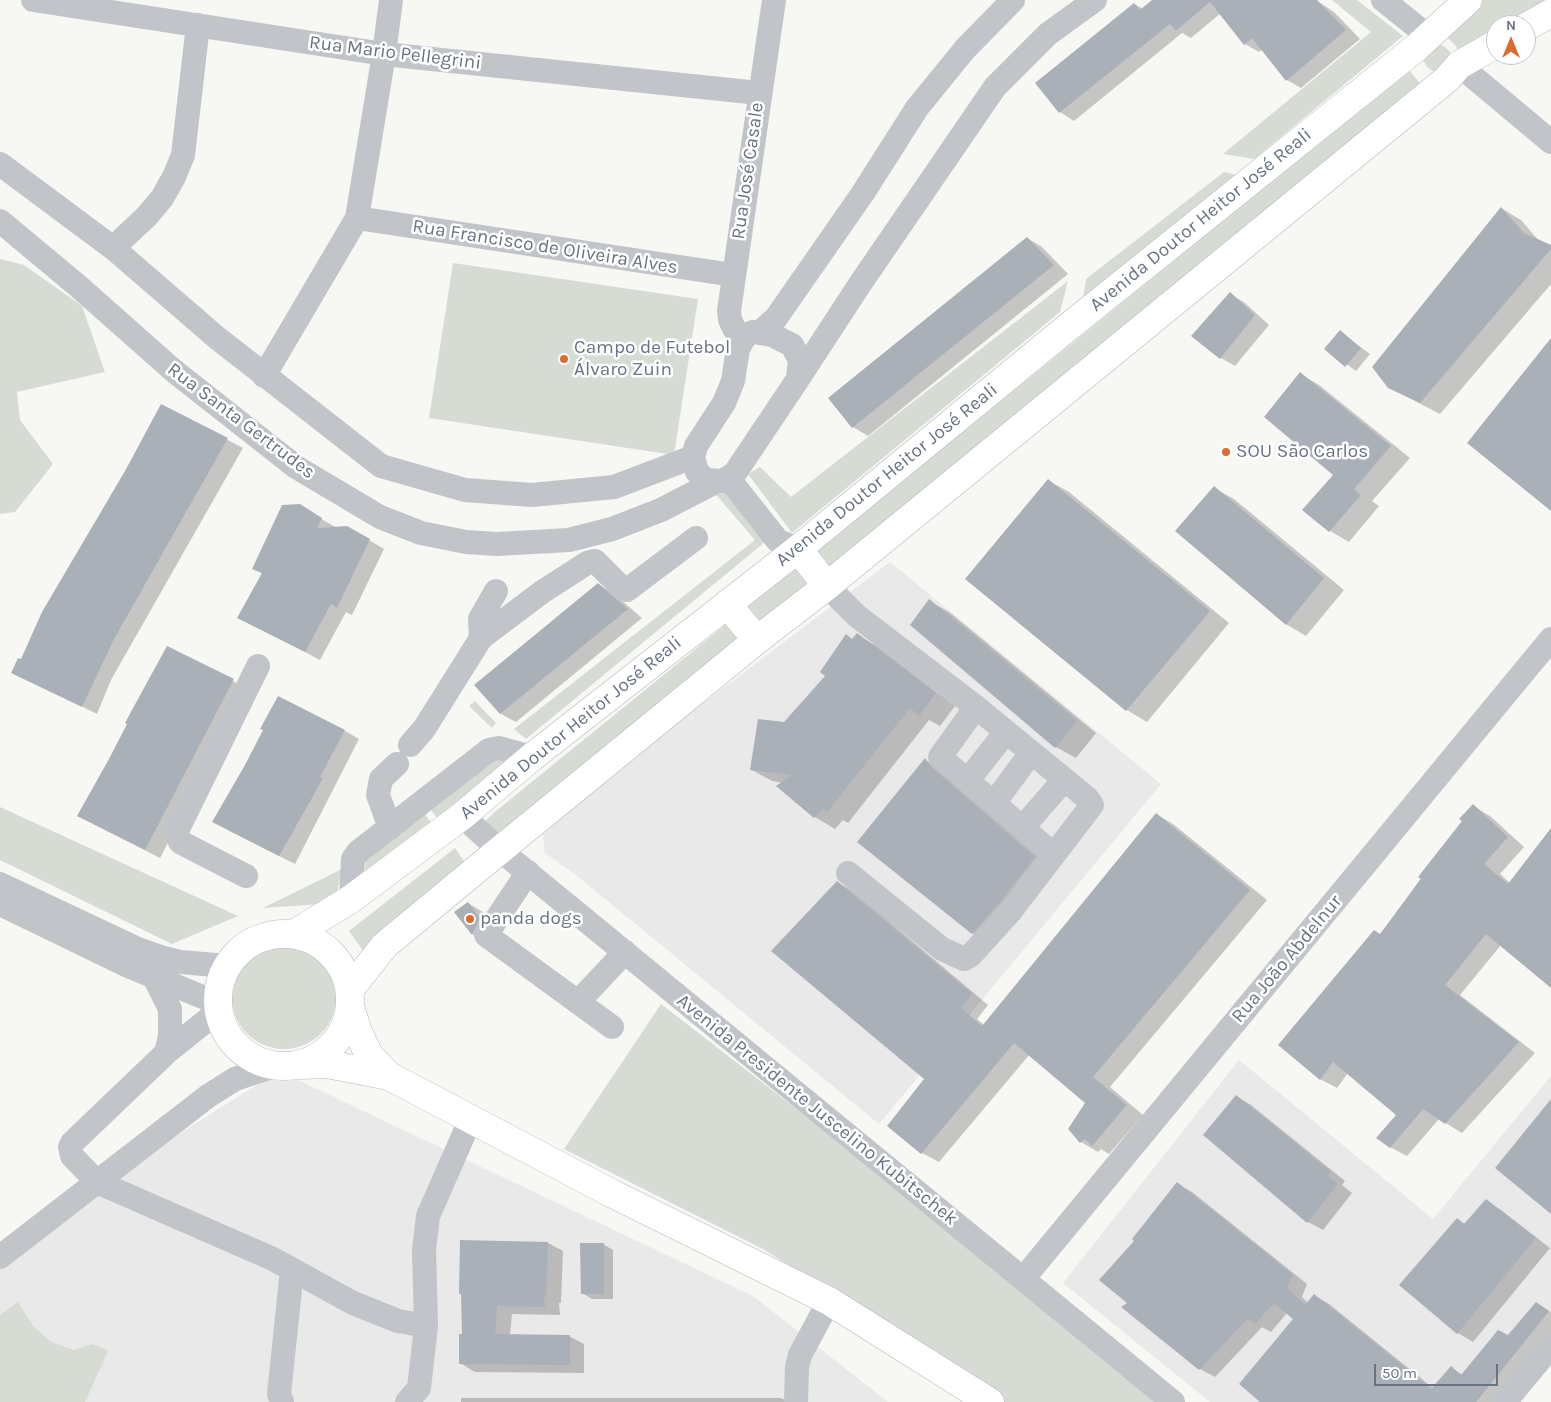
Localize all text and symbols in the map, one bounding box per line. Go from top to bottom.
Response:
north arrow [1486,15,1536,65]
text: N [1506,17,1516,34]
street label: Rua Mario Pellegrini [308,31,482,75]
street label: Rua José Casale [727,101,769,241]
street label: Avenida Doutor Heitor José Reali [1086,123,1316,317]
street label: Rua Francisco de Oliveira Alves [411,215,679,279]
place label: Campo de Futebol Álvaro Zuin [574,337,730,381]
marker: Campo de Futebol Álvaro Zuin [558,353,570,365]
street label: Rua Santa Gertrudes [163,358,319,484]
street label: Avenida Doutor Heitor José Reali [772,378,1002,572]
place label: SOU São Carlos [1236,441,1368,463]
marker: SOU São Carlos [1220,446,1232,458]
street label: Avenida Doutor Heitor José Reali [456,631,686,825]
street label: Rua João Abdelnur [1227,890,1347,1028]
place label: panda dogs [480,908,582,930]
marker: panda dogs [464,913,476,925]
street label: Avenida Presidente Juscelino Kubitschek [672,990,962,1230]
scale bar [1376,1354,1500,1386]
text: 50 m [1382,1364,1417,1382]

